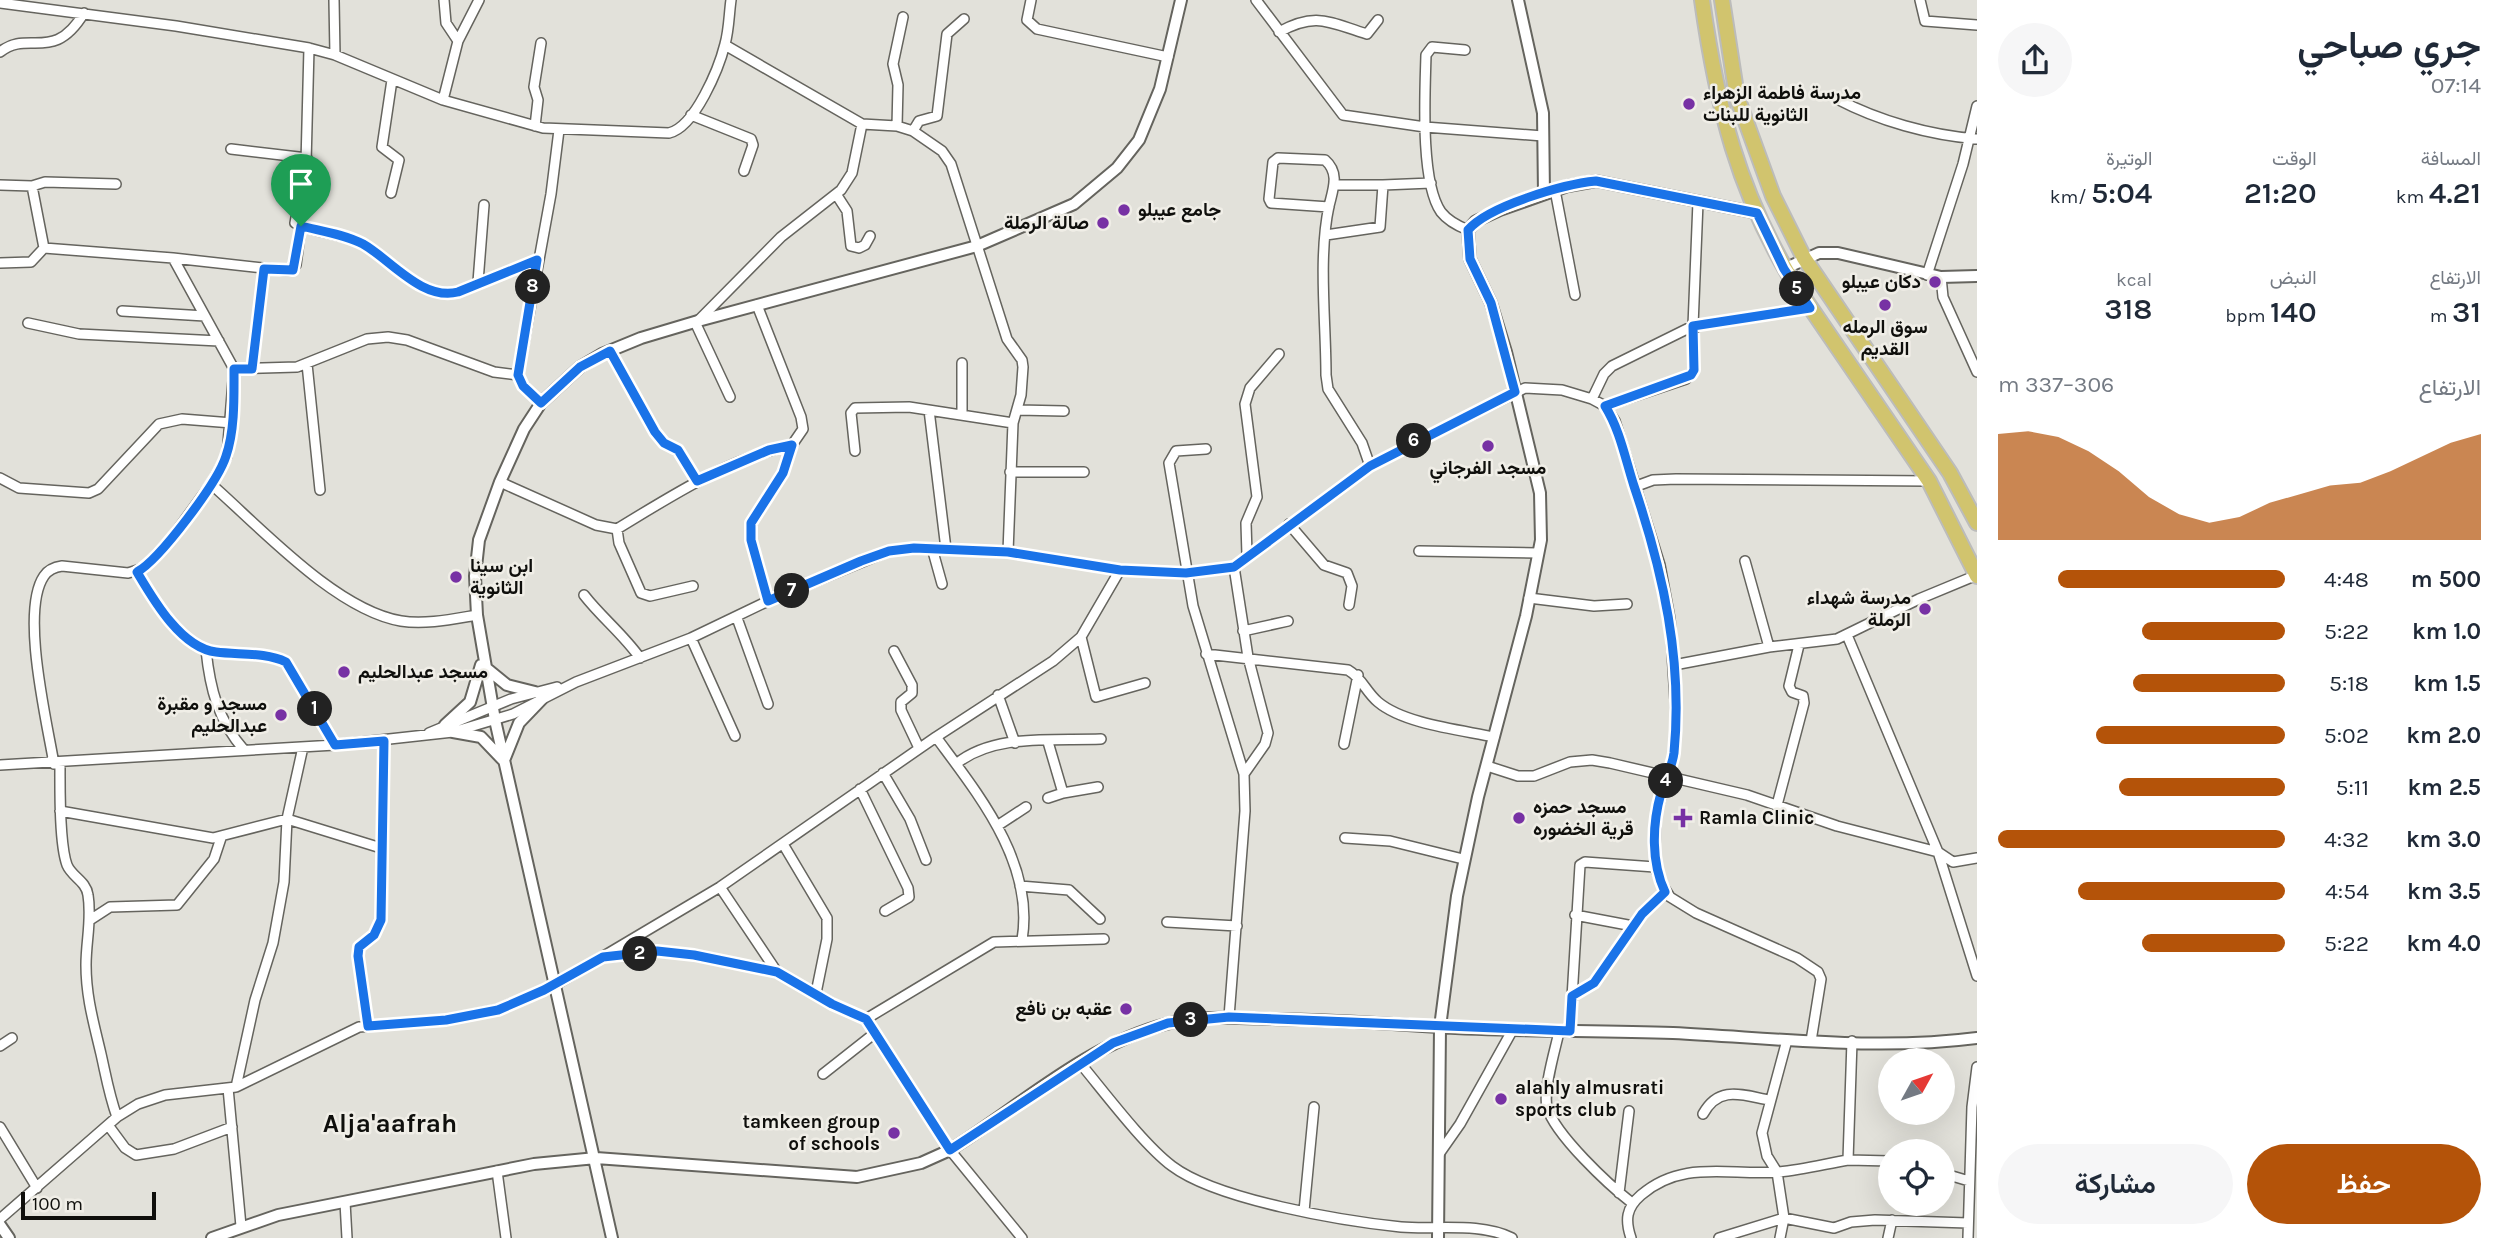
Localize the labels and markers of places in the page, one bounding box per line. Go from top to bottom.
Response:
place label: مدرسة فاطمة الزهراء الثانوية للبنات [1703,82,1861,127]
marker: مدرسة فاطمة الزهراء الثانوية للبنات [1681,96,1697,112]
pin [271,154,331,226]
place label: جامع عيبلو [1138,199,1221,223]
marker: جامع عيبلو [1116,202,1132,218]
place label: صالة الرملة [1004,212,1089,235]
marker: صالة الرملة [1095,215,1111,231]
pin: 8 [516,270,550,304]
place label: دكان عيبلو [1842,271,1921,294]
pin: 5 [1780,272,1814,306]
marker: دكان عيبلو [1927,274,1943,290]
marker: سوق الرمله القديم [1877,297,1893,313]
place label: سوق الرمله القديم [1842,316,1928,361]
pin: 6 [1396,424,1432,458]
marker: مسجد الفرجاني [1480,438,1496,454]
place label: مسجد الفرجاني [1430,457,1546,484]
place label: ابن سينا الثانوية [470,555,533,600]
marker: ابن سينا الثانوية [448,569,464,585]
pin: 7 [774,574,810,608]
place label: مدرسة شهداء الرملة [1807,587,1911,632]
marker: مدرسة شهداء الرملة [1917,601,1933,617]
place label: مسجد عبدالحليم [358,661,488,684]
marker: مسجد عبدالحليم [336,664,352,680]
pin: 1 [298,692,332,726]
place label: مسجد و مقبرة عبدالحليم [157,693,267,738]
marker: مسجد و مقبرة عبدالحليم [273,707,289,723]
pin: 4 [1648,764,1684,798]
place label: مسجد حمزه قرية الخضوره [1533,796,1634,841]
place label: Ramla Clinic [1699,807,1814,829]
marker: Ramla Clinic [1673,808,1693,828]
marker: مسجد حمزه قرية الخضوره [1511,810,1527,826]
pin: 2 [622,936,658,972]
place label: عقبه بن نافع [1015,998,1112,1022]
marker: عقبه بن نافع [1118,1001,1134,1017]
pin: 3 [1174,1002,1208,1038]
place label: alahly almusrati sports club [1515,1077,1664,1121]
marker: alahly almusrati sports club [1493,1091,1509,1107]
place label: tamkeen group of schools [743,1111,880,1155]
marker: tamkeen group of schools [886,1125,902,1141]

